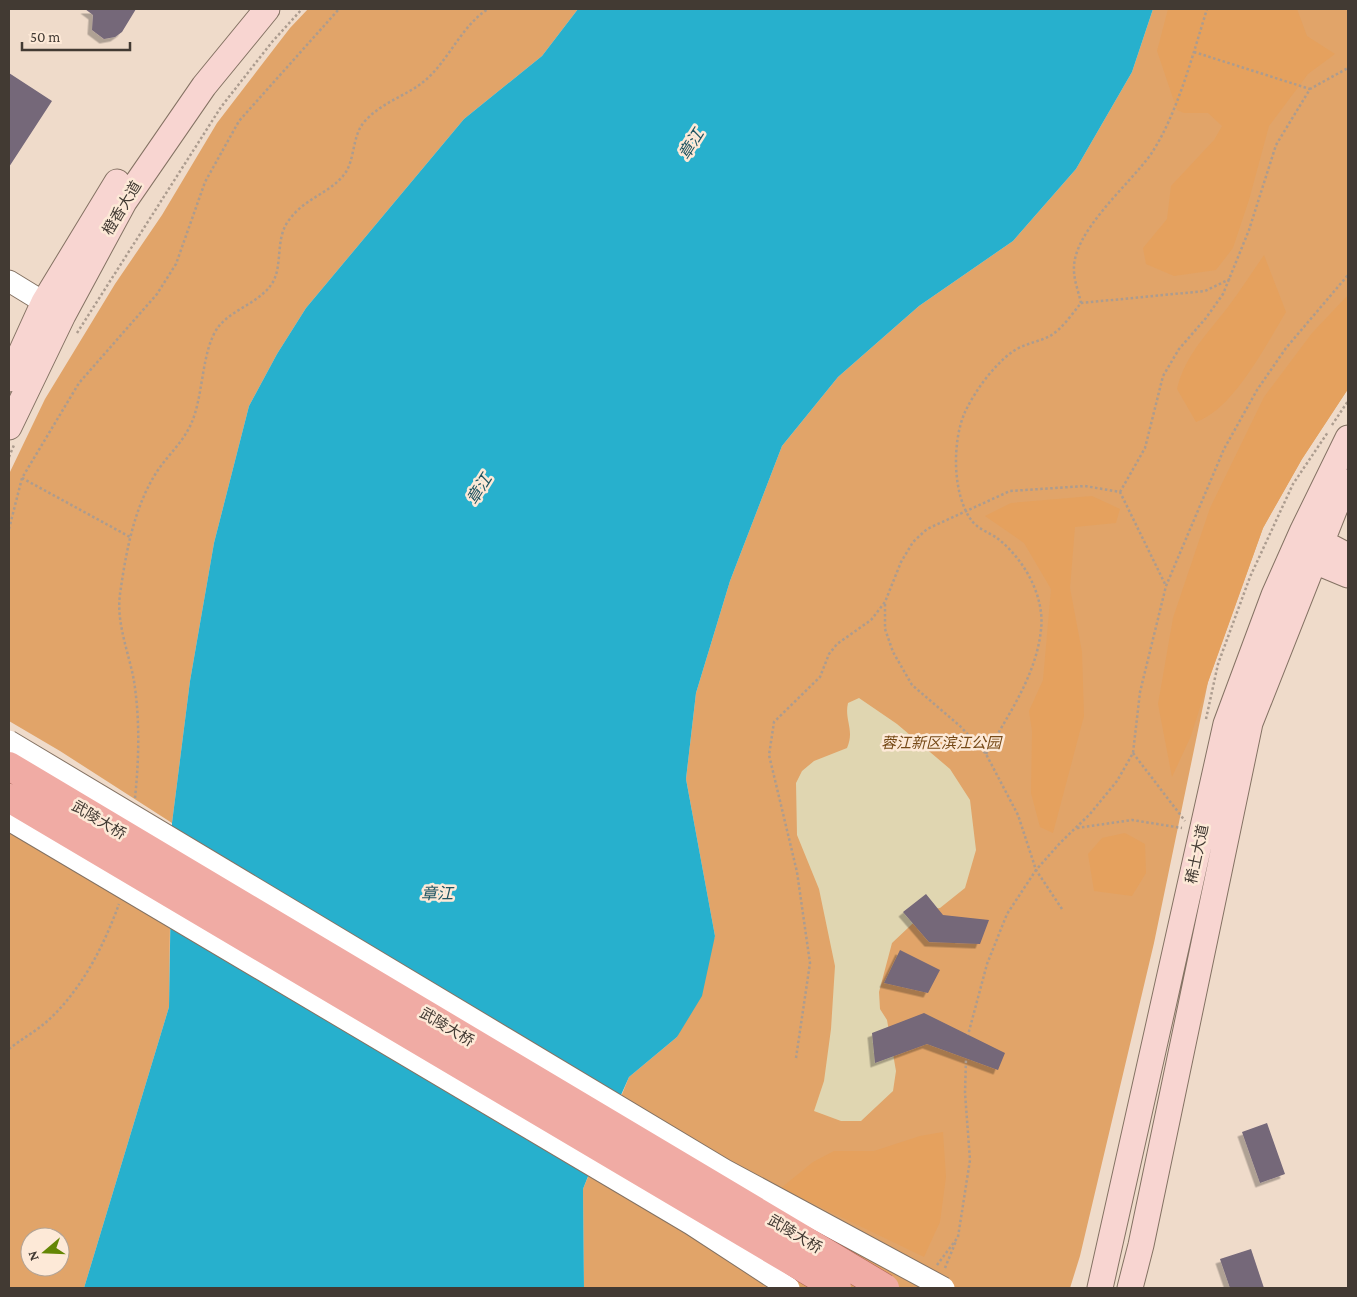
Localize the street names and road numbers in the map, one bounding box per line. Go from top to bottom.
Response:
street label: 橙香大道 [100,178,144,238]
street label: 武陵大桥 [69,798,129,842]
street label: 稀土大道 [1183,823,1211,885]
street label: 武陵大桥 [417,1005,477,1049]
street label: 武陵大桥 [765,1212,825,1256]

